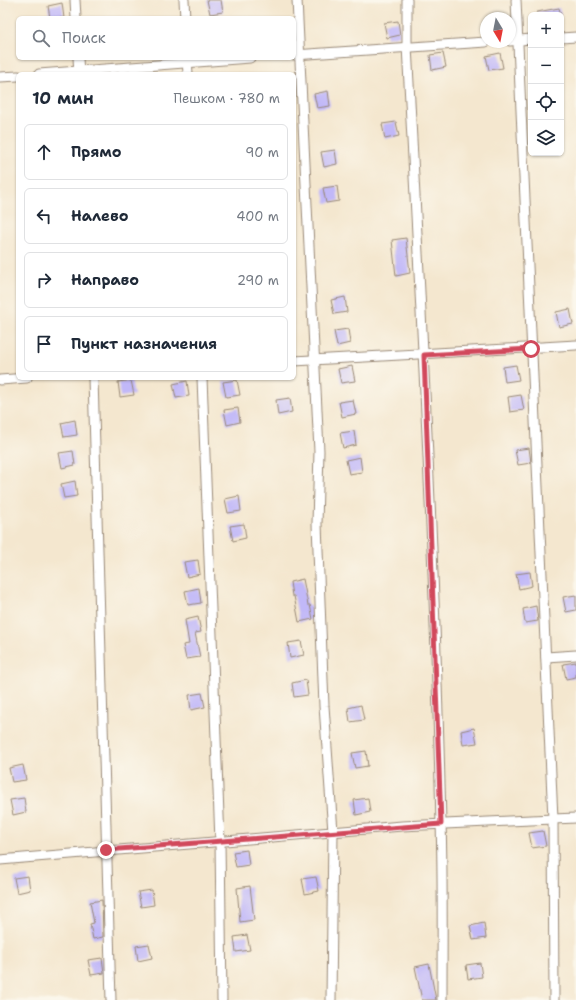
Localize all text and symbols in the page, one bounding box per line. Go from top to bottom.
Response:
north arrow [480,12,516,48]
map controls [528,12,564,156]
button: + [528,12,564,48]
search box [16,16,296,60]
icon: search [30,27,52,49]
text: Поиск [62,28,106,48]
button: − [528,48,564,84]
button: locate [528,84,564,120]
text: 10 мин [32,87,94,109]
text: Пешком · 780 m [173,90,280,107]
button: layers [528,120,564,156]
icon: ahead [33,141,55,163]
text: Прямо [71,142,121,162]
text: 90 m [245,144,279,161]
icon: left [33,205,55,227]
text: Налево [71,206,129,226]
text: 400 m [236,208,279,225]
icon: right [33,269,55,291]
text: Направо [71,270,139,290]
text: 290 m [237,272,279,289]
icon: arrive [33,333,55,355]
text: Пункт назначения [71,334,217,354]
route start [522,340,540,358]
route end [97,841,115,859]

